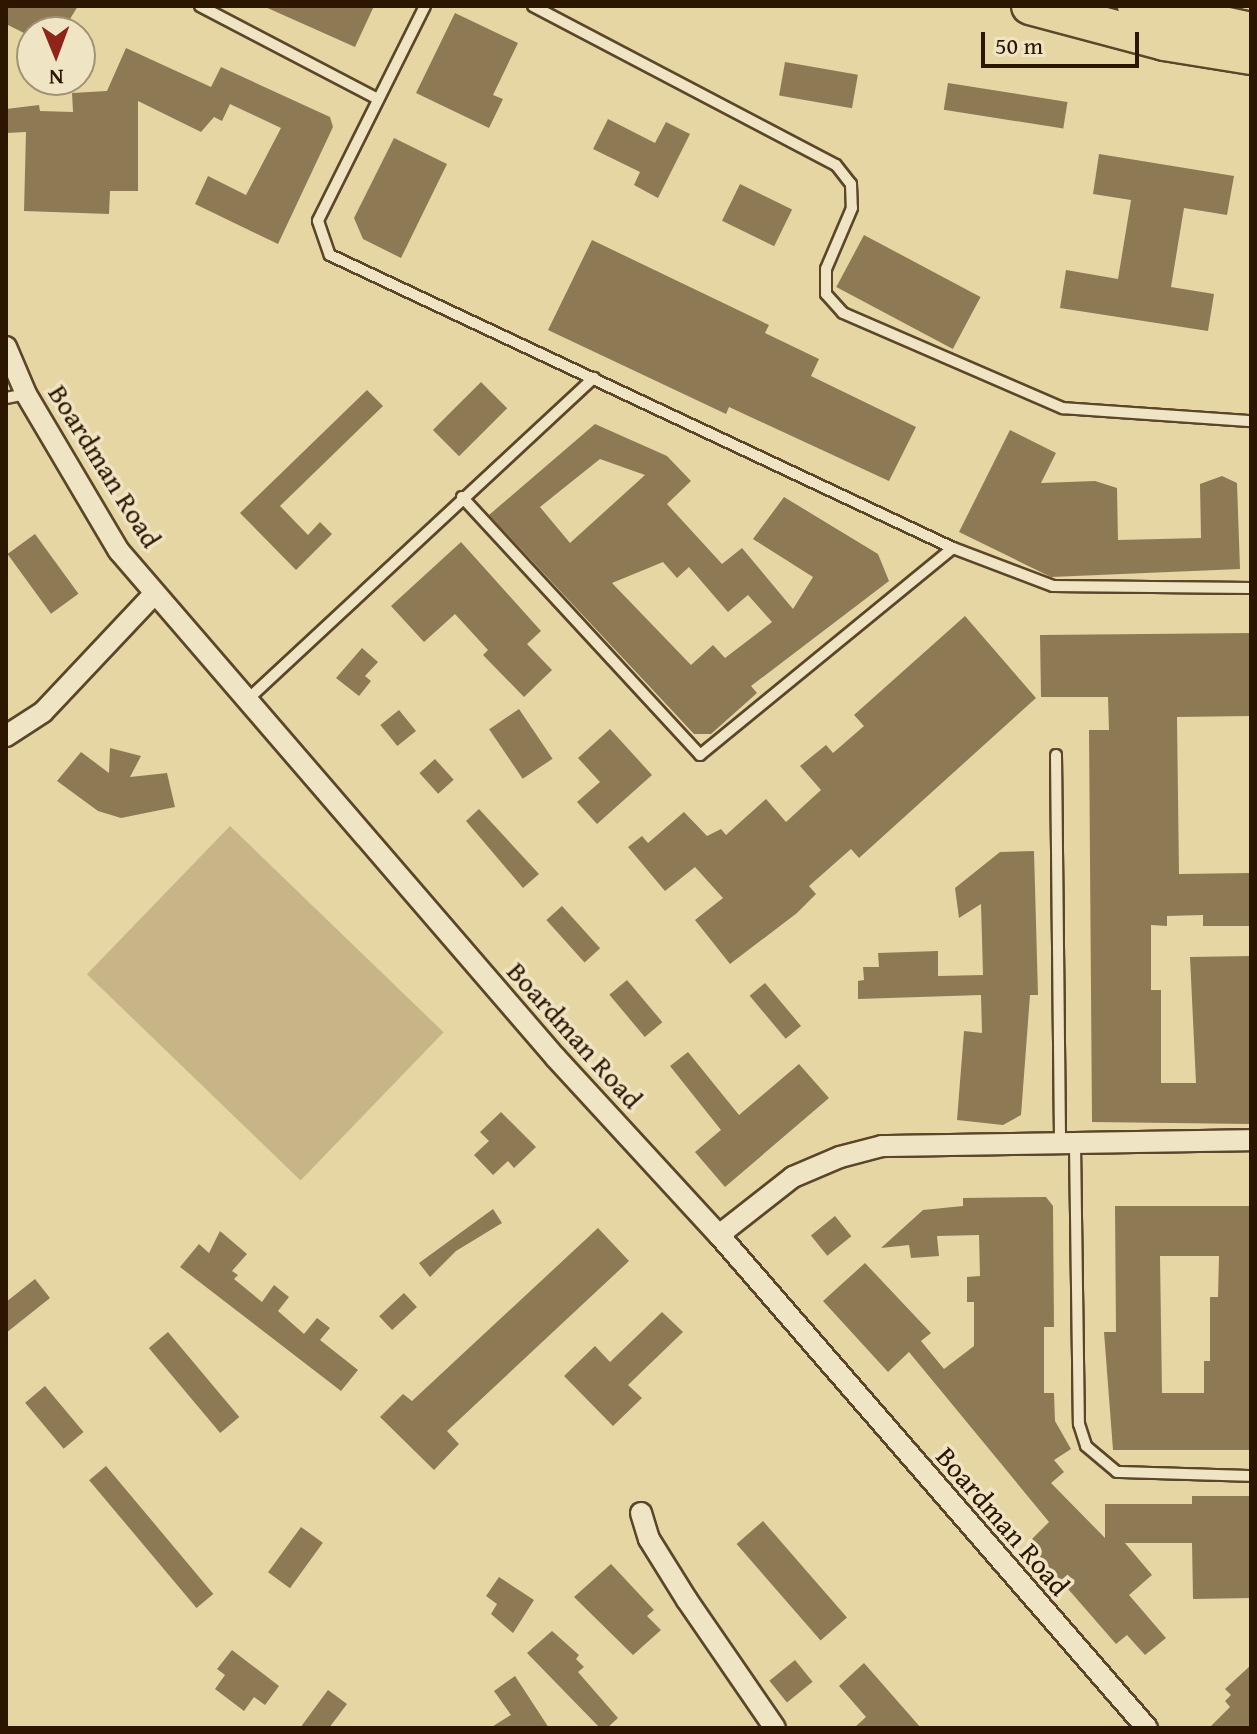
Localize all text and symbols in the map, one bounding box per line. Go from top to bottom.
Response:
north arrow [16,16,96,96]
scale bar [985,16,1143,66]
text: 50 m [995,28,1043,63]
text: N [49,62,64,94]
street label: Boardman Road [41,378,169,554]
street label: Boardman Road [500,955,650,1115]
street label: Boardman Road [929,1440,1077,1602]

